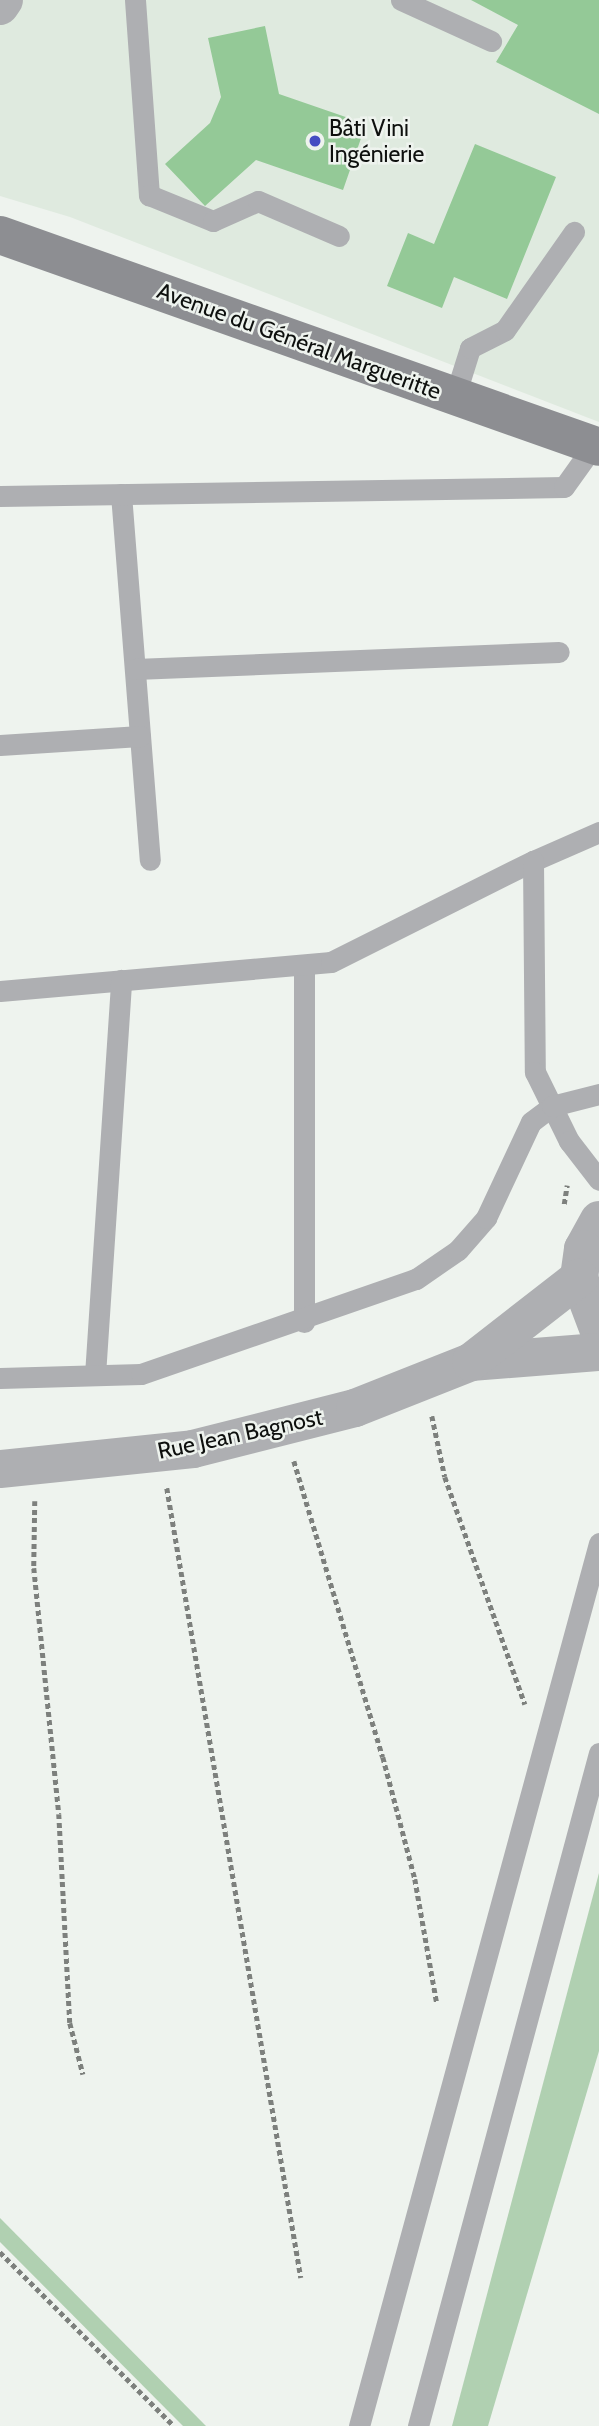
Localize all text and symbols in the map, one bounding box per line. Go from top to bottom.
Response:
place label: Bâti Vini Ingénierie [329,114,424,168]
marker: Bâti Vini Ingénierie [307,133,323,149]
street label: Avenue du Général Margueritte [153,277,445,405]
street label: Rue Jean Bagnost [155,1403,325,1465]

